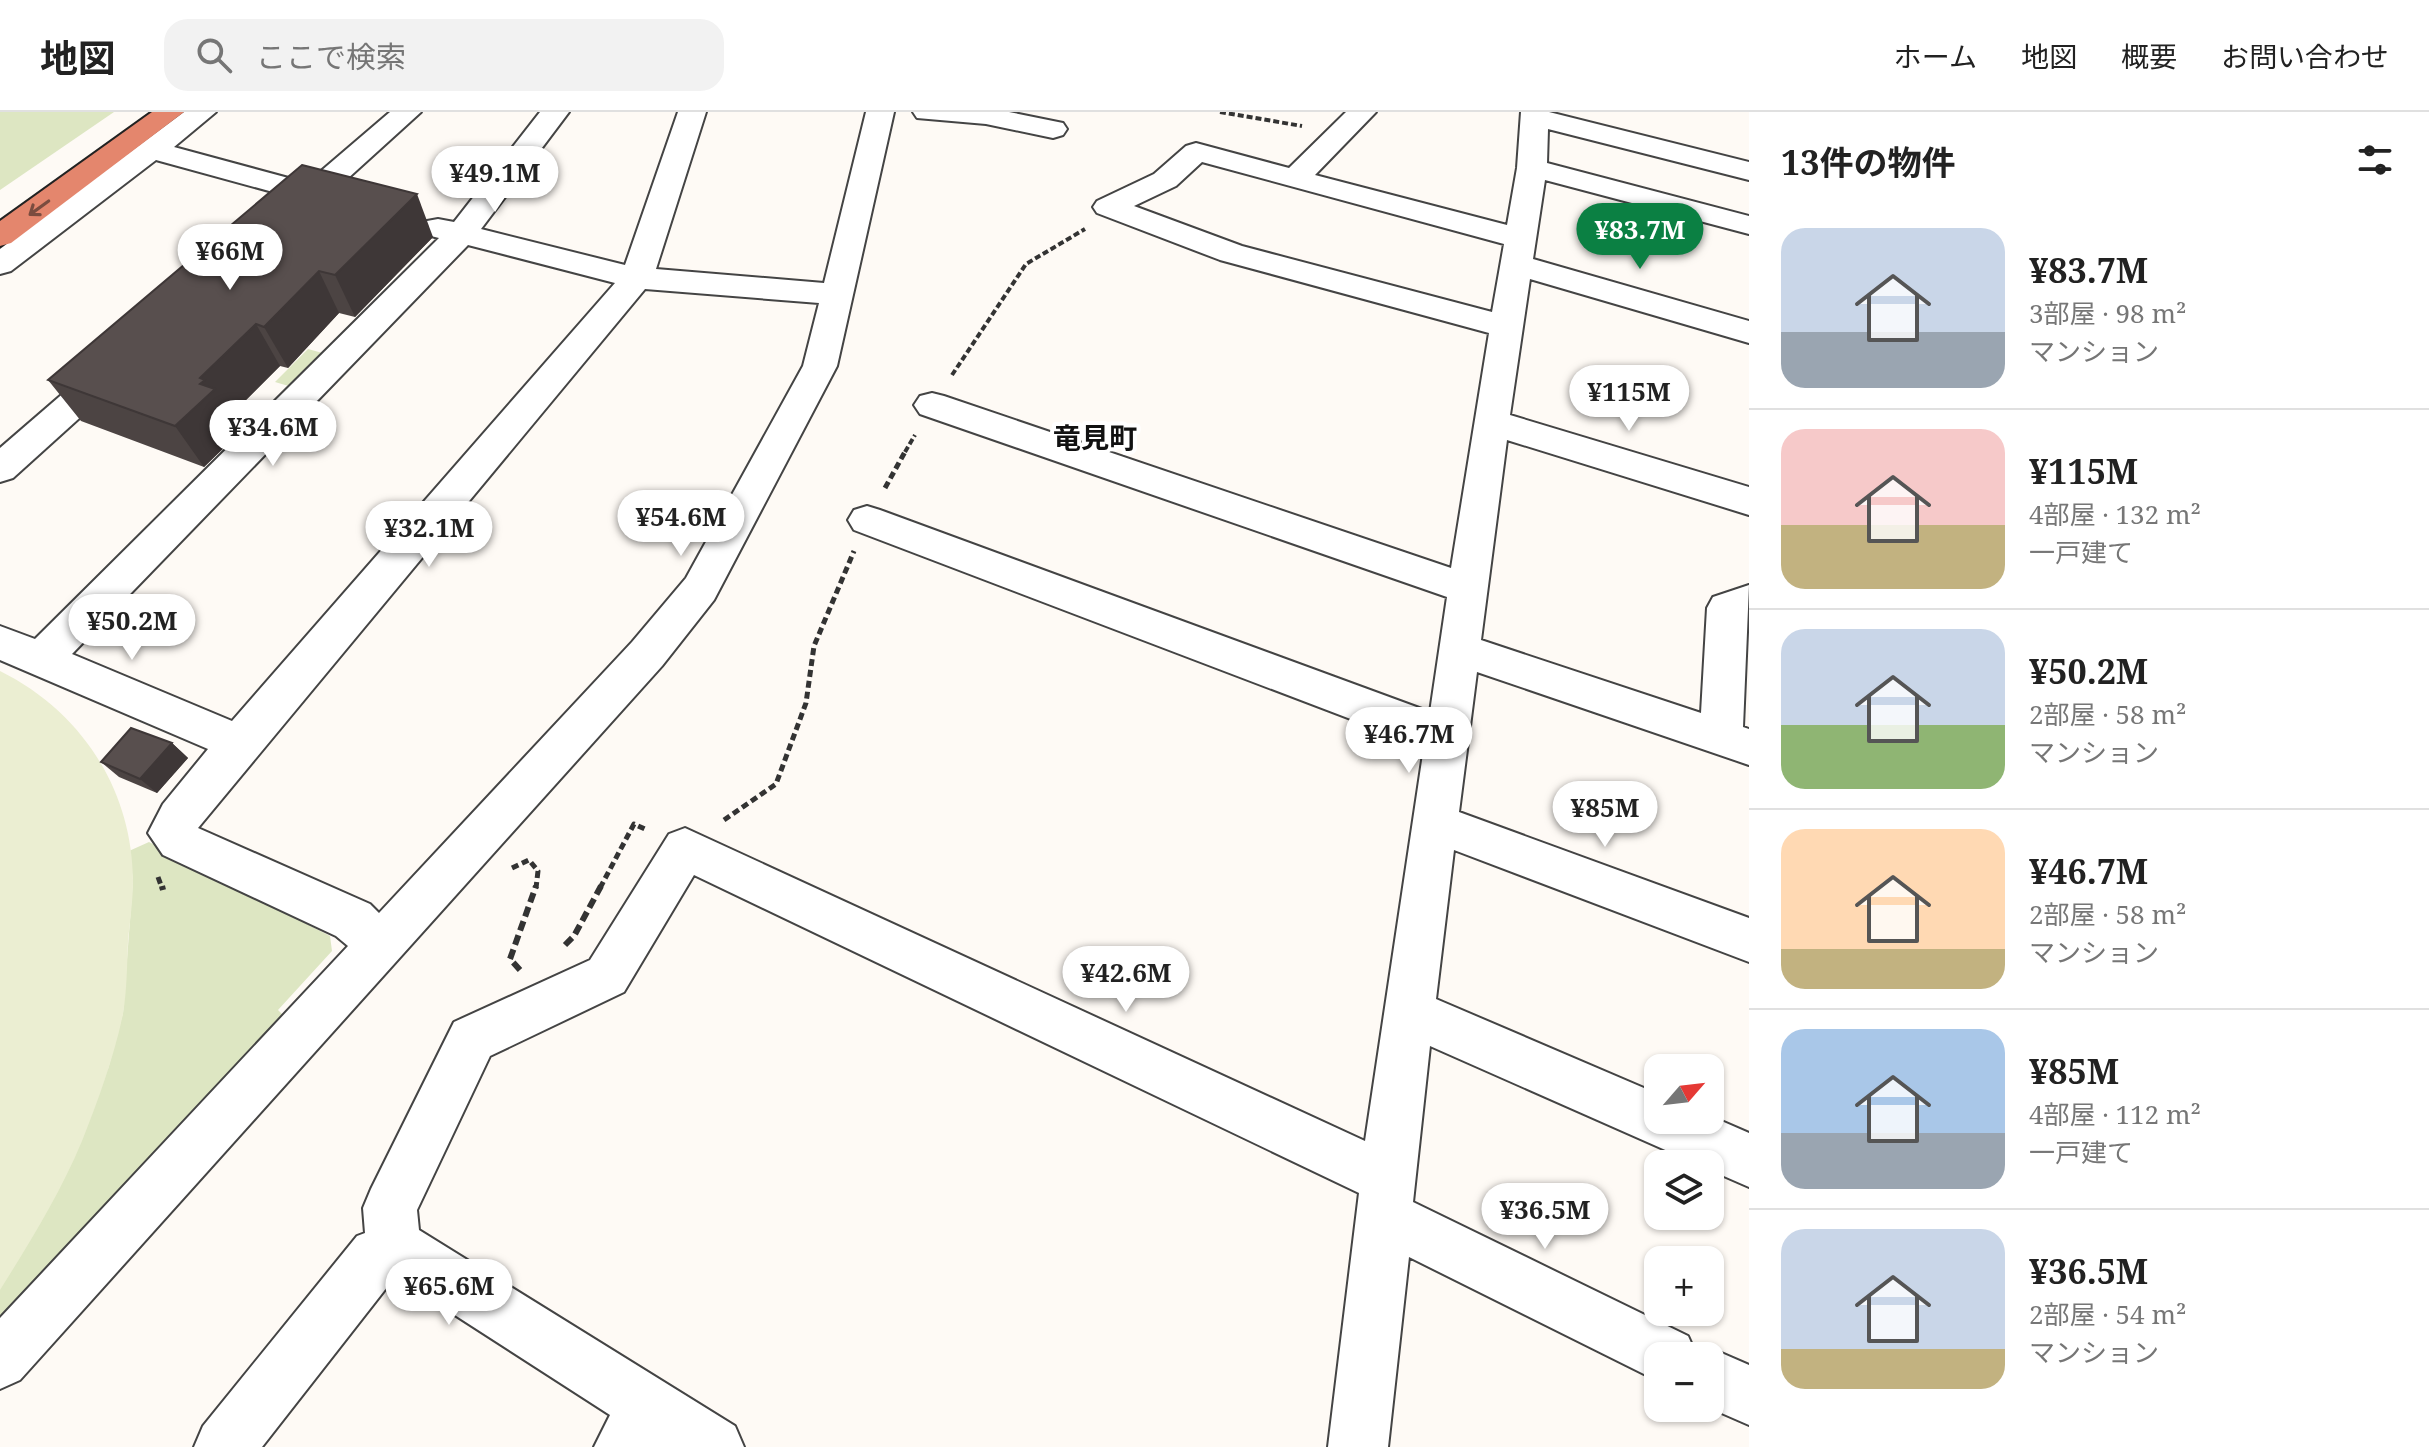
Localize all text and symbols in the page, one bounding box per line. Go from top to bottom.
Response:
search box [164,19,724,91]
text: 地図 [40,31,116,83]
icon: search [192,33,236,77]
text: ここで検索 [256,36,406,77]
text: ホーム [1894,37,1977,75]
text: 地図 [2021,37,2077,75]
text: 概要 [2121,37,2177,75]
text: お問い合わせ [2221,37,2389,75]
icon: filters [2353,138,2397,182]
text: 13件の物件 [1781,139,1955,185]
pin: ¥49.1M [430,146,560,214]
text: ¥49.1M [449,154,541,190]
one-way arrow [29,199,50,216]
pin: ¥83.7M [1575,203,1705,271]
text: ¥83.7M [1594,211,1686,247]
pin: ¥66M [183,224,277,292]
text: ¥66M [196,232,264,268]
text: ¥83.7M [2029,247,2148,293]
icon: home [1845,260,1941,356]
text: 3部屋 · 98 m² [2029,295,2186,331]
text: マンション [2029,333,2159,369]
pin: ¥115M [1573,365,1685,433]
text: ¥115M [1587,373,1671,409]
pin: ¥34.6M [208,400,338,468]
text: ¥34.6M [227,408,319,444]
district label: 竜見町 [1053,418,1137,456]
text: ¥115M [2029,448,2138,494]
icon: home [1845,461,1941,557]
pin: ¥54.6M [616,490,746,558]
text: 4部屋 · 132 m² [2029,496,2201,532]
text: ¥54.6M [635,498,727,534]
pin: ¥32.1M [364,501,494,569]
text: ¥32.1M [383,509,475,545]
text: 一戸建て [2029,534,2133,570]
pin: ¥50.2M [67,594,197,662]
text: ¥50.2M [86,602,178,638]
text: ¥50.2M [2029,648,2148,694]
icon: home [1845,661,1941,757]
text: 2部屋 · 58 m² [2029,696,2186,732]
pin: ¥46.7M [1344,707,1474,775]
text: ¥46.7M [1363,715,1455,751]
text: マンション [2029,734,2159,770]
pin: ¥85M [1558,781,1652,849]
text: ¥85M [1571,789,1639,825]
text: ¥46.7M [2029,848,2148,894]
icon: home [1845,861,1941,957]
text: 2部屋 · 58 m² [2029,896,2186,932]
text: マンション [2029,934,2159,970]
pin: ¥42.6M [1061,946,1191,1014]
text: ¥42.6M [1080,954,1172,990]
text: ¥85M [2029,1048,2119,1094]
north arrow [1644,1054,1724,1134]
map controls [1644,1054,1724,1422]
icon: home [1845,1061,1941,1157]
text: 4部屋 · 112 m² [2029,1096,2201,1132]
text: 一戸建て [2029,1134,2133,1170]
button: layers [1644,1150,1724,1230]
pin: ¥36.5M [1480,1183,1610,1251]
text: ¥36.5M [1499,1191,1591,1227]
button: + [1644,1246,1724,1326]
text: ¥36.5M [2029,1248,2148,1294]
pin: ¥65.6M [384,1259,514,1327]
icon: home [1845,1261,1941,1357]
text: ¥65.6M [403,1267,495,1303]
text: 2部屋 · 54 m² [2029,1296,2186,1332]
text: マンション [2029,1334,2159,1370]
button: − [1644,1342,1724,1422]

